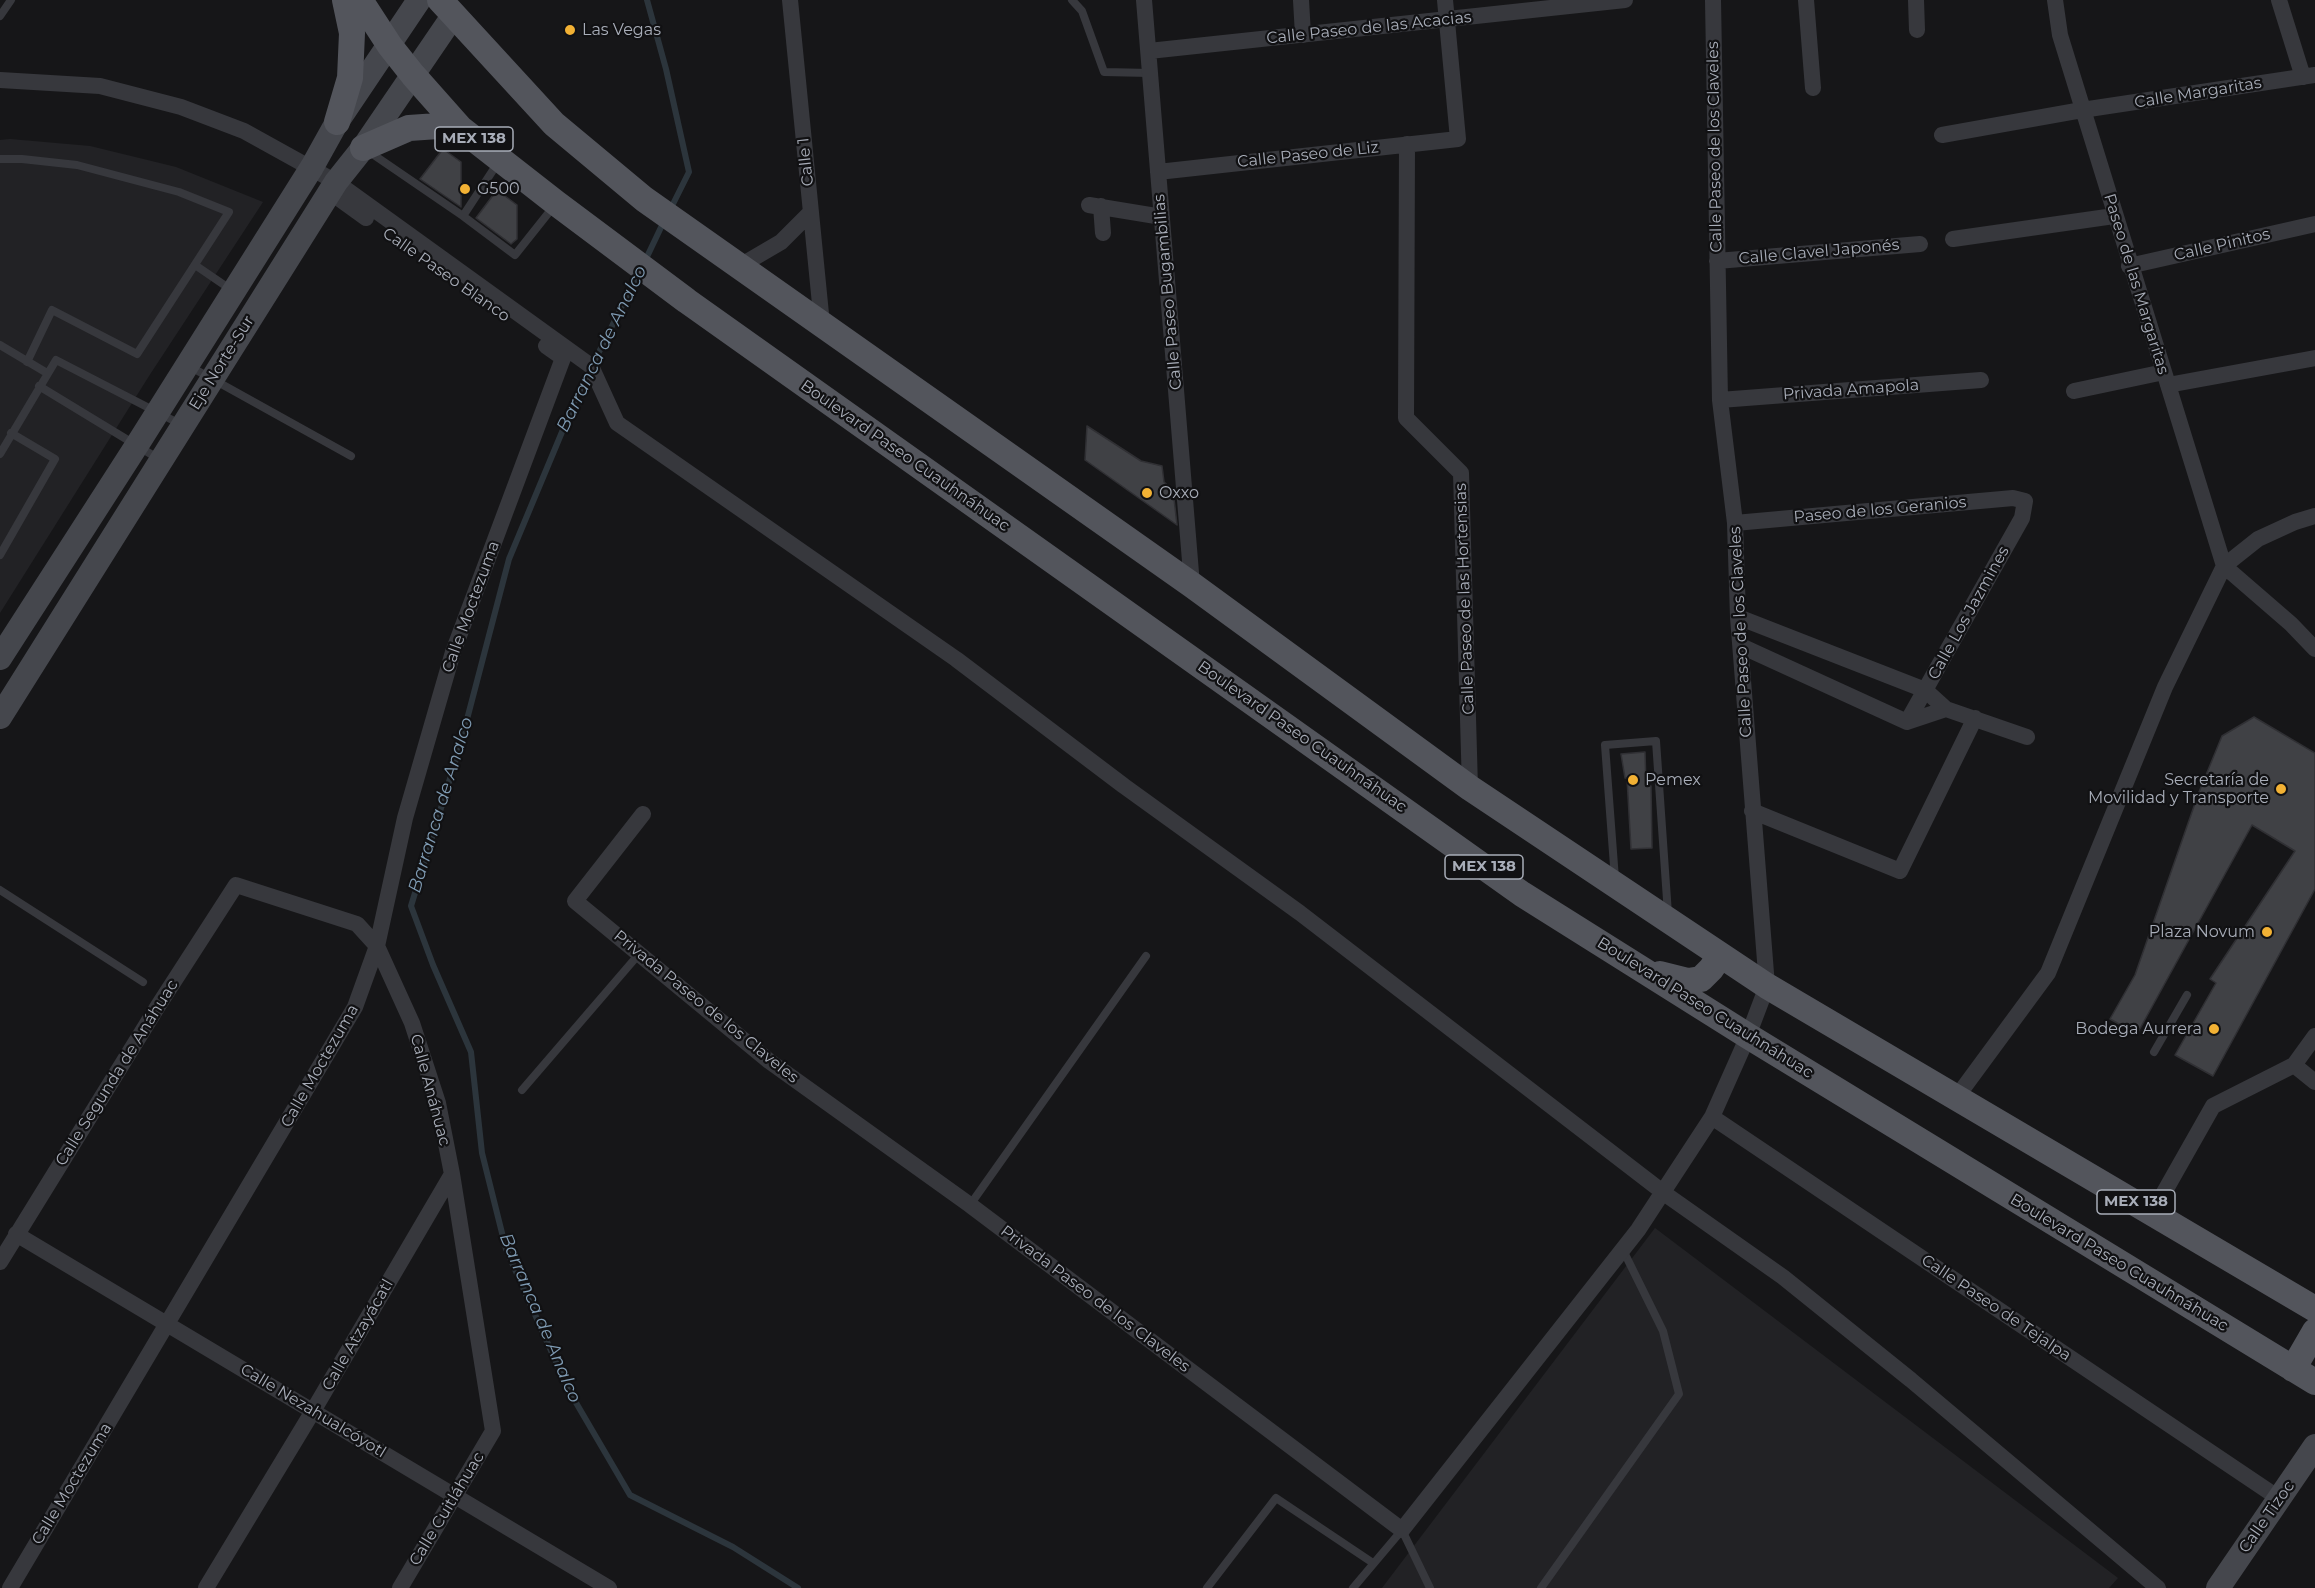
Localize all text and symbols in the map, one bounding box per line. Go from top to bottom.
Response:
street label: Calle Paseo de las Acacias [1265,8,1473,48]
place label: Las Vegas [582,20,661,40]
marker: Las Vegas [563,23,577,37]
street label: Calle Paseo de los Claveles [1704,41,1726,253]
street label: Calle Margaritas [2133,73,2263,113]
road number: MEX 138 [435,127,513,151]
street label: Calle 1 [794,137,818,187]
street label: Calle Paseo de Liz [1236,138,1380,172]
place label: G500 [477,179,520,199]
marker: G500 [458,182,472,196]
street label: Paseo de las Margaritas [2099,191,2173,377]
street label: Calle Paseo Bugambilias [1150,193,1186,391]
street label: Calle Paseo Blanco [379,224,513,326]
street label: Calle Pinitos [2172,225,2272,265]
street label: Calle Clavel Japonés [1738,235,1900,269]
water label: Barranca de Analco [552,262,652,436]
street label: Eje Norte-Sur [185,312,259,414]
street label: Boulevard Paseo Cuauhnáhuac [797,376,1013,536]
street label: Privada Amapola [1782,376,1920,404]
place label: Oxxo [1159,483,1199,503]
street label: Calle Paseo de las Hortensias [1451,483,1479,715]
marker: Oxxo [1140,486,1154,500]
street label: Paseo de los Geranios [1793,493,1967,527]
street label: Calle Paseo de los Claveles [1726,526,1756,738]
street label: Calle Moctezuma [438,539,504,675]
street label: Calle Los Jazmines [1924,543,2014,683]
street label: Boulevard Paseo Cuauhnáhuac [1194,657,1410,817]
water label: Barranca de Analco [404,715,478,895]
place label: Pemex [1645,770,1701,790]
place label: Secretaría de Movilidad y Transporte [2088,770,2269,808]
marker: Pemex [1626,773,1640,787]
marker: Secretaría de Movilidad y Transporte [2274,782,2288,796]
road number: MEX 138 [1445,855,1523,879]
place label: Plaza Novum [2149,922,2255,942]
marker: Plaza Novum [2260,925,2274,939]
street label: Privada Paseo de los Claveles [610,926,802,1088]
street label: Boulevard Paseo Cuauhnáhuac [1593,933,1817,1083]
street label: Calle Segunda de Anáhuac [52,976,182,1170]
street label: Calle Moctezuma [277,1001,363,1131]
place label: Bodega Aurrera [2075,1019,2202,1039]
marker: Bodega Aurrera [2207,1022,2221,1036]
street label: Calle Anáhuac [406,1032,454,1148]
street label: Boulevard Paseo Cuauhnáhuac [2006,1190,2232,1336]
road number: MEX 138 [2097,1190,2175,1214]
street label: Privada Paseo de los Claveles [996,1221,1194,1377]
water label: Barranca de Analco [494,1230,586,1406]
street label: Calle Paseo de Tejalpa [1917,1251,2075,1365]
street label: Calle Atzayácatl [318,1276,398,1394]
street label: Calle Nezahualcóyotl [237,1360,389,1462]
street label: Calle Moctezuma [28,1420,116,1548]
street label: Calle Cuitláhuac [405,1449,489,1569]
street label: Calle Tizoc [2235,1477,2299,1557]

